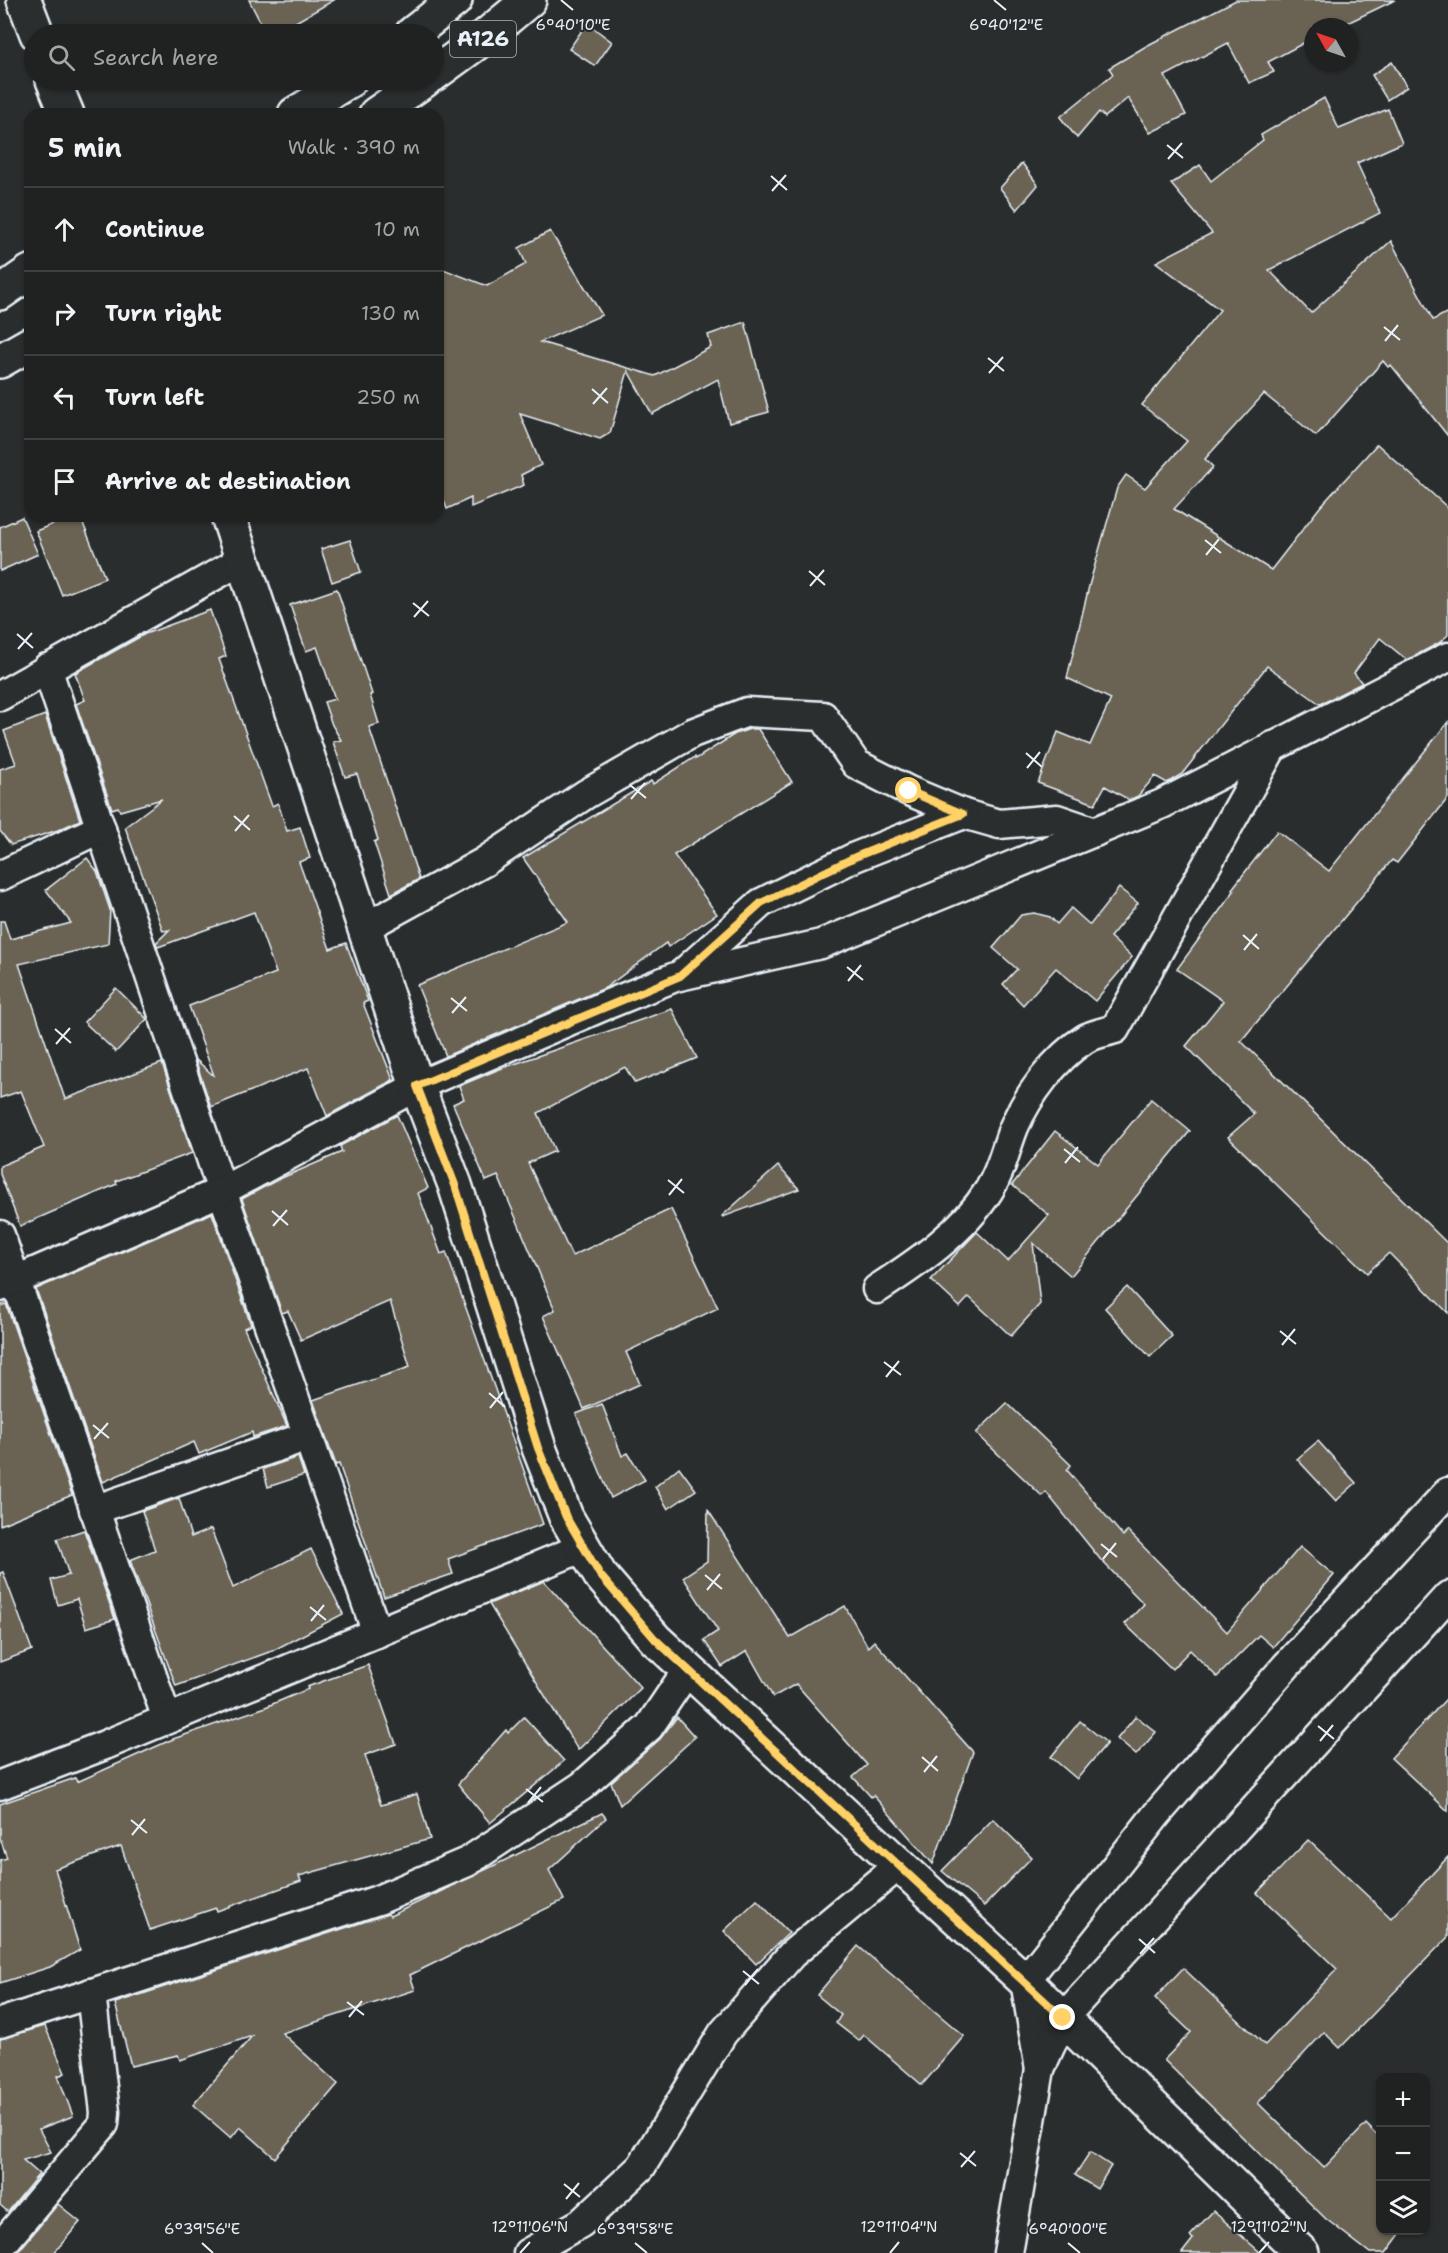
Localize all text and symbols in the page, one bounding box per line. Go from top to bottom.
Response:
text: 6°40'10"E [536,15,610,35]
text: 6°40'12"E [969,15,1043,35]
north arrow [1304,18,1358,72]
road number: A126 [450,21,516,57]
search box [24,24,444,90]
icon: search [45,41,78,74]
text: Search here [93,43,219,72]
text: 5 min [48,130,122,165]
text: Walk · 390 m [288,134,420,160]
icon: ahead [48,213,81,246]
text: Continue [105,215,205,244]
text: 10 m [374,216,420,242]
icon: right [48,297,81,330]
text: Turn right [105,299,222,328]
text: 130 m [361,300,420,326]
icon: left [48,381,81,414]
text: Turn left [105,383,204,412]
text: 250 m [356,384,420,410]
icon: arrive [48,465,81,498]
text: Arrive at destination [105,467,351,496]
route start [895,777,921,803]
route end [1049,2004,1075,2030]
map controls [1376,2073,1430,2235]
button: + [1376,2073,1430,2127]
button: − [1376,2127,1430,2181]
button: layers [1376,2181,1430,2235]
text: 12°11'06"N [492,2217,568,2237]
text: 12°11'04"N [860,2217,938,2237]
text: 12°11'02"N [1231,2217,1307,2237]
text: 6°39'56"E [164,2219,240,2239]
text: 6°39'58"E [597,2219,673,2239]
text: 6°40'00"E [1028,2219,1108,2239]

